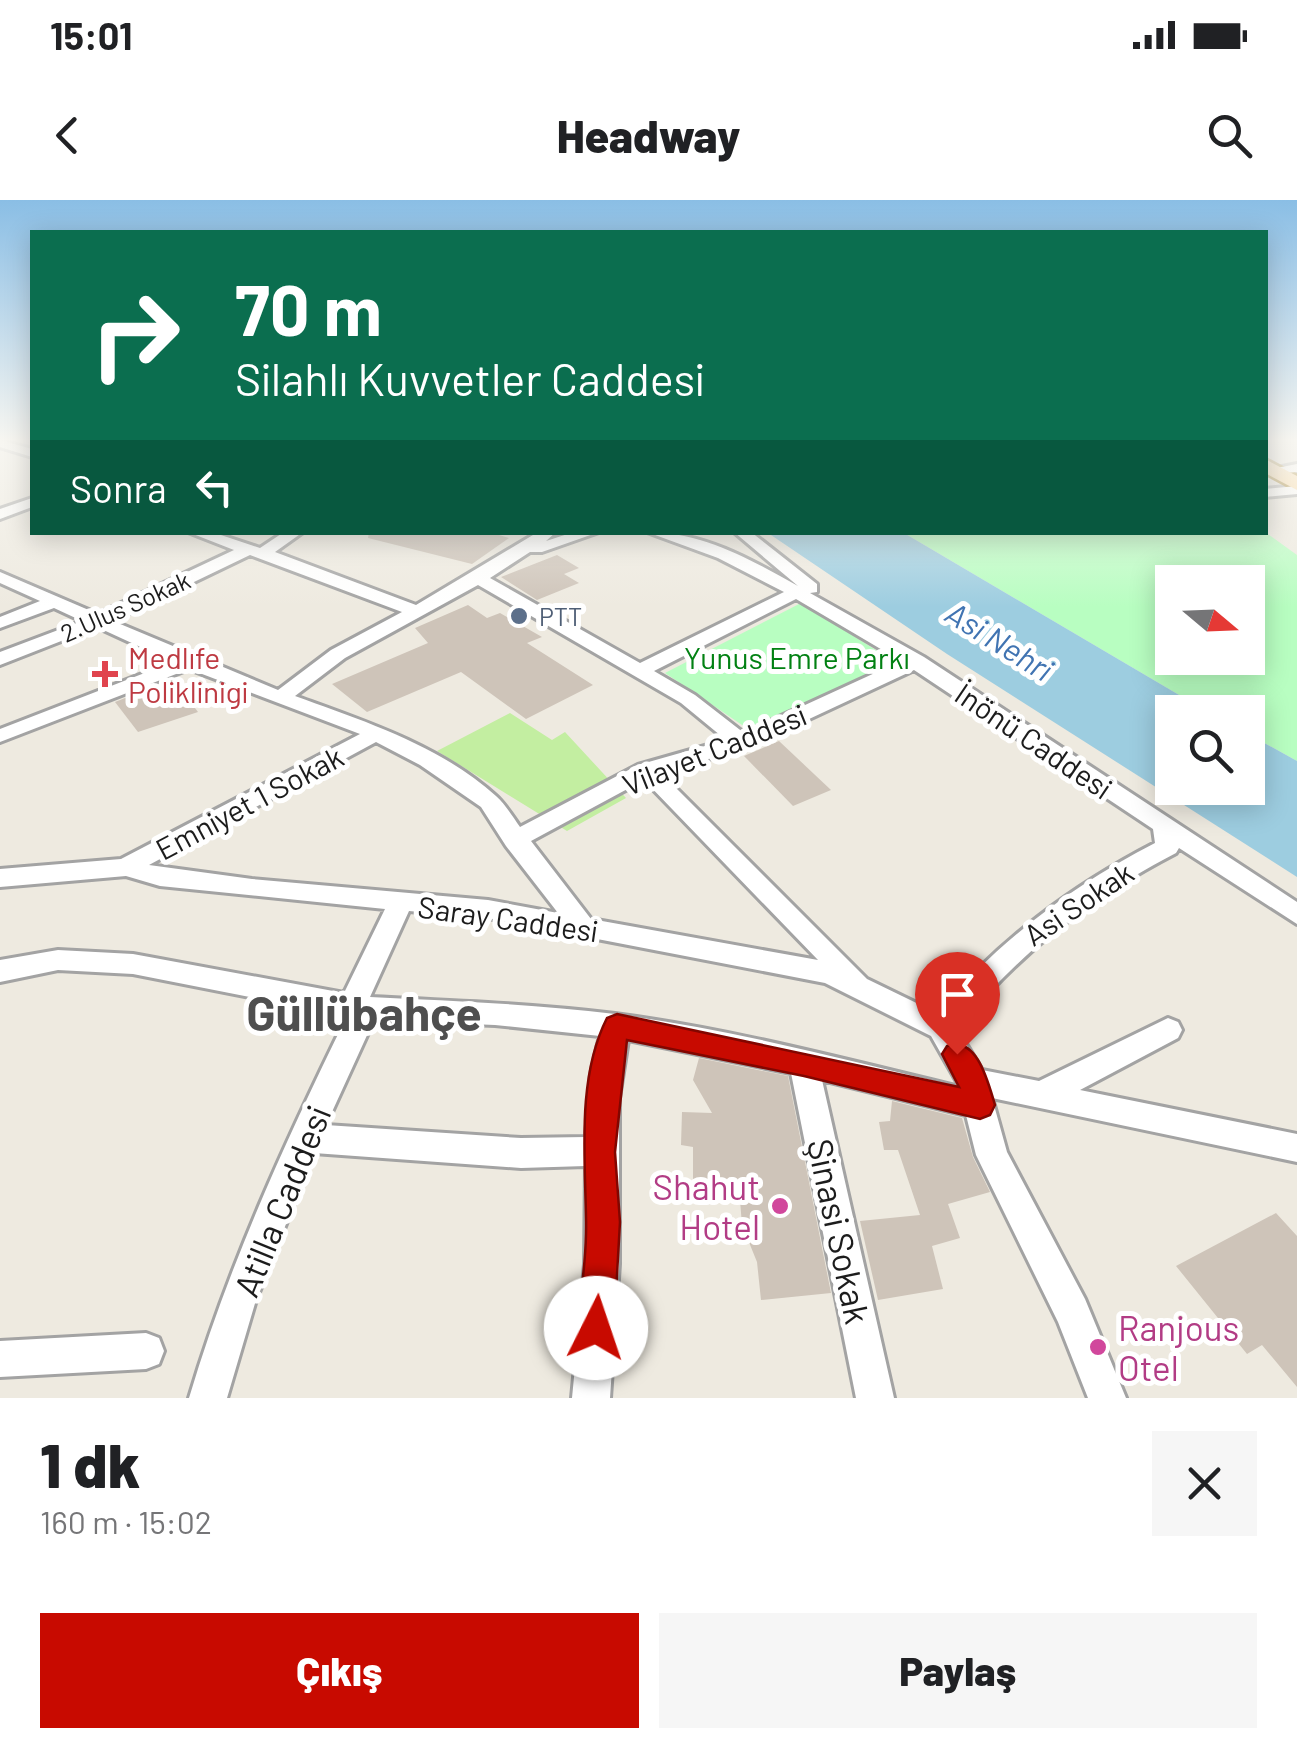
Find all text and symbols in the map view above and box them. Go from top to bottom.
text: 15:01 [50,12,132,58]
icon: back [40,108,95,163]
text: Headway [557,108,740,162]
icon: search [1202,108,1257,163]
text: 70 m [235,266,382,350]
icon: right [70,270,200,400]
text: Silahlı Kuvvetler Caddesi [235,351,705,405]
icon: left [187,460,242,515]
text: Sonra [70,465,167,511]
street label: 2.Ulus Sokak [56,564,194,648]
north arrow [1155,565,1265,675]
map controls [1155,565,1265,805]
water label: Asi Nehri [940,592,1061,688]
place label: PTT [539,601,582,631]
marker: PTT [508,605,530,627]
place label: Medlıfe Poliklinigi [128,639,248,709]
park label: Yunus Emre Parkı [684,639,910,675]
marker: Medlıfe Poliklinigi [92,661,118,687]
street label: İnönü Caddesi [949,675,1119,805]
button: search [1155,695,1265,805]
street label: Vilayet Caddesi [617,696,811,802]
street label: Emniyet 1 Sokak [149,738,349,866]
street label: Asi Sokak [1017,853,1139,953]
street label: Saray Caddesi [416,888,600,948]
pin [915,952,1000,1055]
icon: arrive [930,967,985,1022]
district label: Güllübahçe [246,983,482,1041]
street label: Atilla Caddesi [224,1100,338,1302]
street label: Şinasi Sokak [800,1135,880,1327]
place label: Shahut Hotel [652,1165,760,1247]
marker: Shahut Hotel [769,1195,791,1217]
position arrow [544,1276,648,1380]
place label: Ranjous Otel [1118,1306,1239,1388]
marker: Ranjous Otel [1087,1336,1109,1358]
text: 1 dk [40,1428,140,1500]
button: close [1152,1431,1257,1536]
text: 160 m · 15:02 [40,1502,212,1540]
button: Çıkış [40,1613,639,1728]
button: Paylaş [659,1613,1257,1728]

